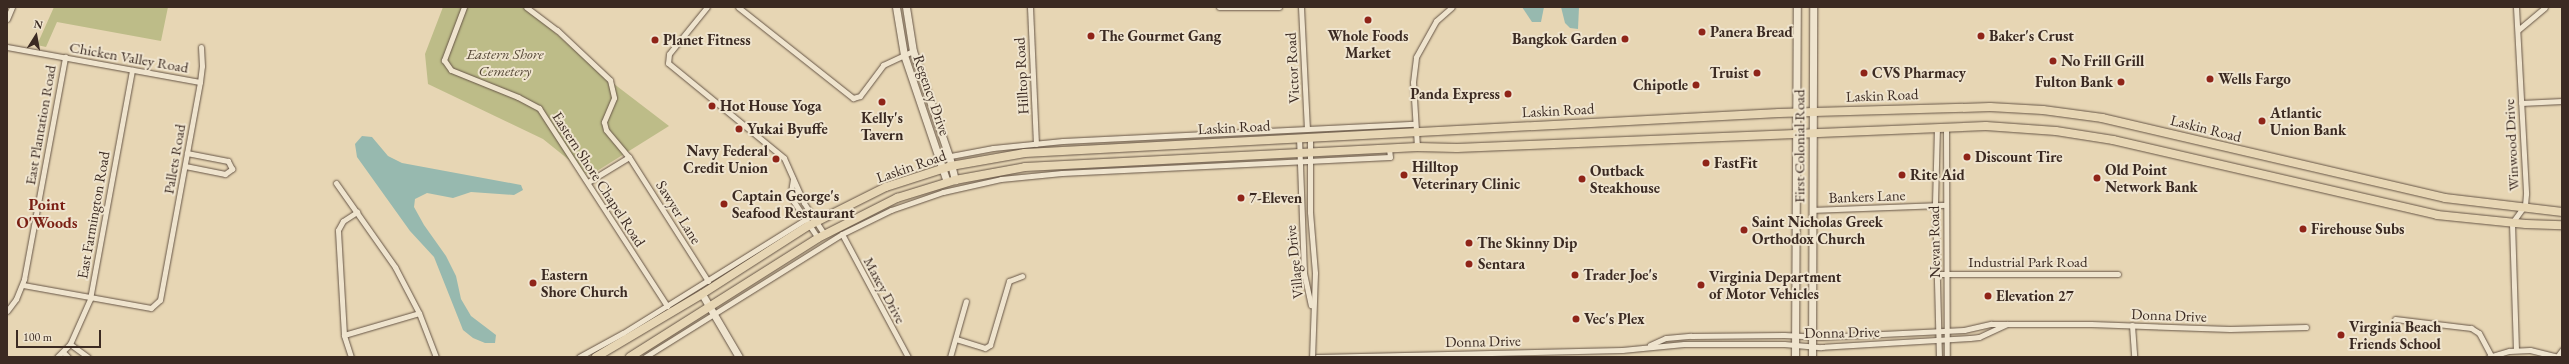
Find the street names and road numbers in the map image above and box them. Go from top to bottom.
street label: Victor Road [1281,32,1303,104]
street label: Hilltop Road [1010,37,1032,115]
street label: Chicken Valley Road [68,38,190,76]
street label: Regency Drive [910,52,954,138]
street label: East Plantation Road [21,64,59,186]
street label: Laskin Road [1845,85,1919,105]
street label: First Colonial Road [1790,89,1808,203]
street label: Laskin Road [1521,99,1595,121]
street label: Winwood Drive [2500,99,2522,191]
street label: Eastern Shore Chapel Road [549,108,649,250]
street label: Laskin Road [2169,110,2243,146]
street label: Laskin Road [1197,116,1271,138]
street label: Pallets Road [159,123,189,195]
street label: Laskin Road [874,146,948,186]
street label: East Farmington Road [73,150,113,280]
street label: Sawyer Lane [652,177,706,247]
street label: Bankers Lane [1828,186,1906,206]
street label: Nevan Road [1924,206,1944,278]
street label: Village Drive [1281,224,1307,300]
street label: Industrial Park Road [1968,253,2088,271]
street label: Maxey Drive [860,254,910,326]
street label: Donna Drive [2131,305,2207,325]
street label: Donna Drive [1804,322,1880,342]
street label: Donna Drive [1445,331,1521,351]

